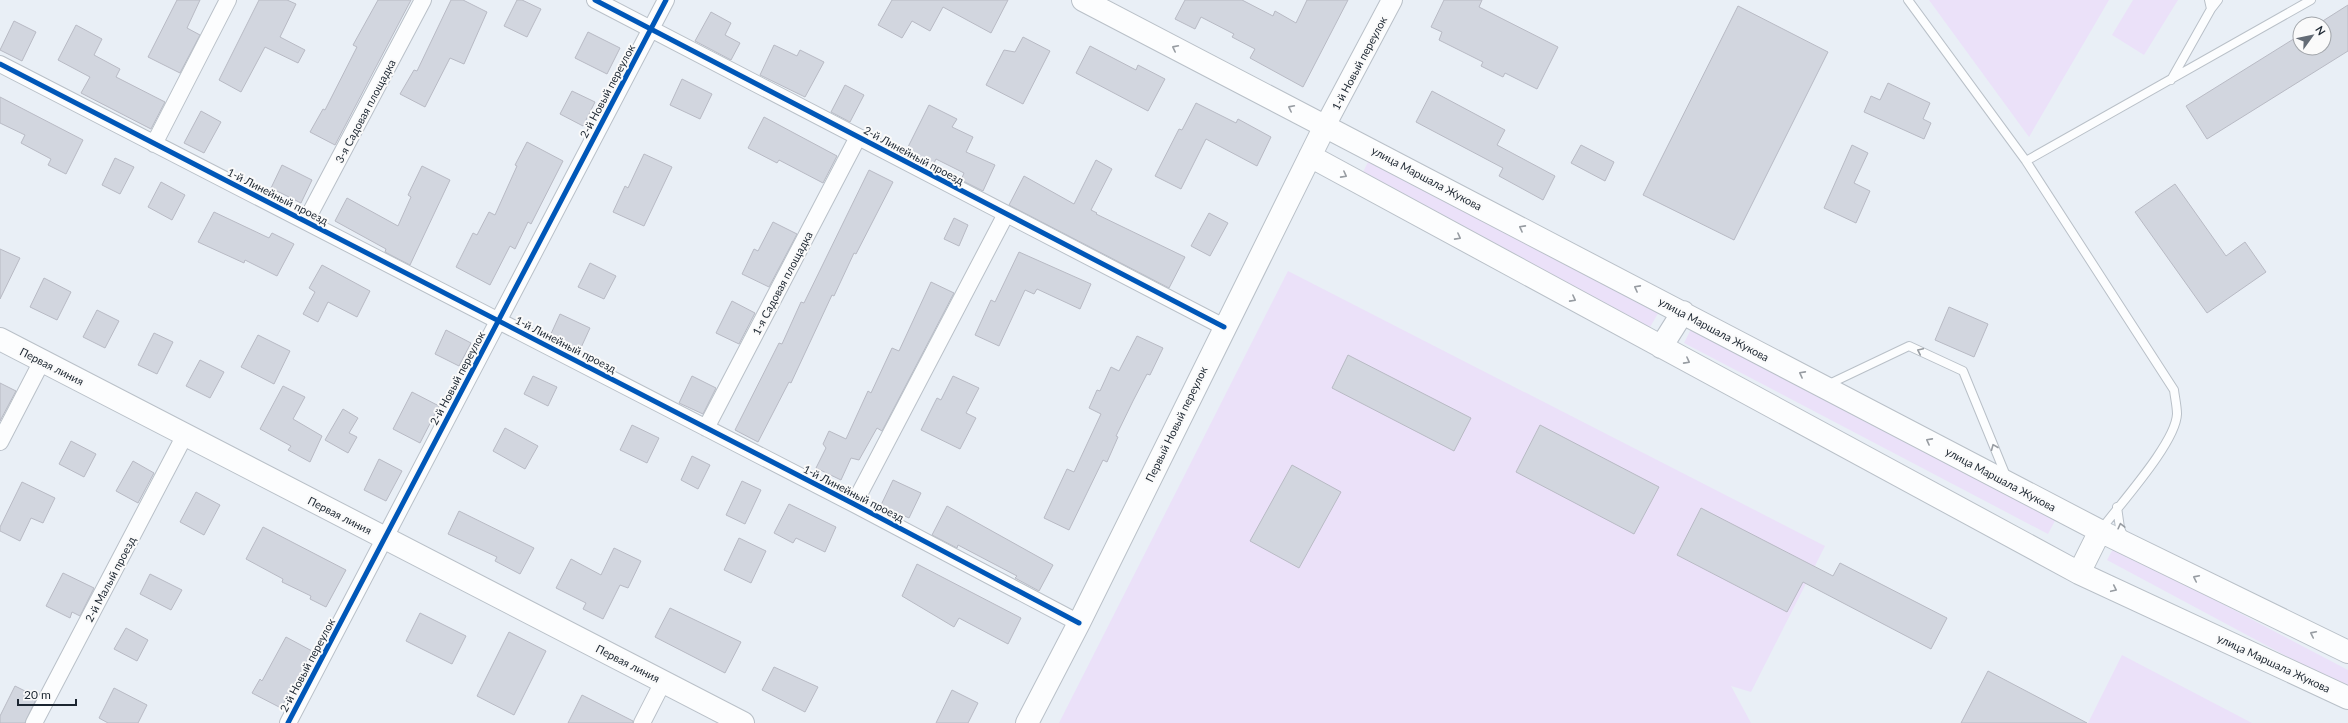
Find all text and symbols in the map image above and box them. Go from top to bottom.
street label: 1-й Новый переулок [1329,14,1389,112]
north arrow [2292,16,2332,56]
text: N [2313,23,2329,37]
street label: 2-й Новый переулок [577,42,637,140]
one-way arrow [1172,45,1180,53]
street label: 3-я Садовая площадка [332,57,398,165]
one-way arrow [1288,105,1295,113]
street label: 2-й Линейный проезд [862,123,966,187]
street label: улица Маршала Жукова [1370,143,1484,213]
street label: 1-й Линейный проезд [225,165,331,227]
one-way arrow [1340,170,1347,178]
one-way arrow [1519,225,1526,232]
street label: 1-я Садовая площадка [749,229,815,337]
one-way arrow [1454,232,1462,240]
one-way arrow [1634,285,1641,293]
one-way arrow [1569,294,1576,302]
street label: улица Маршала Жукова [1657,294,1771,364]
street label: 1-й Линейный проезд [513,313,619,375]
street label: 2-й Новый переулок [427,329,487,427]
street label: Первая линия [18,344,86,388]
one-way arrow [1916,348,1924,356]
one-way arrow [1683,356,1690,363]
street label: Первый Новый переулок [1142,364,1210,484]
one-way arrow [1799,372,1806,379]
one-way arrow [1926,438,1934,446]
one-way arrow [1991,443,1999,450]
street label: улица Маршала Жукова [1944,444,2058,514]
street label: 1-й Линейный проезд [801,462,907,524]
street label: Первая линия [306,493,374,537]
one-way arrow [2117,523,2126,530]
street label: 2-й Малый проезд [82,534,138,624]
one-way arrow [2193,575,2200,583]
one-way arrow [2110,584,2117,592]
street label: 2-й Новый переулок [277,616,337,714]
street label: улица Маршала Жукова [2216,631,2332,695]
one-way arrow [2310,632,2317,639]
street label: Первая линия [594,641,662,685]
scale bar [18,681,76,707]
text: 20 m [24,687,51,702]

